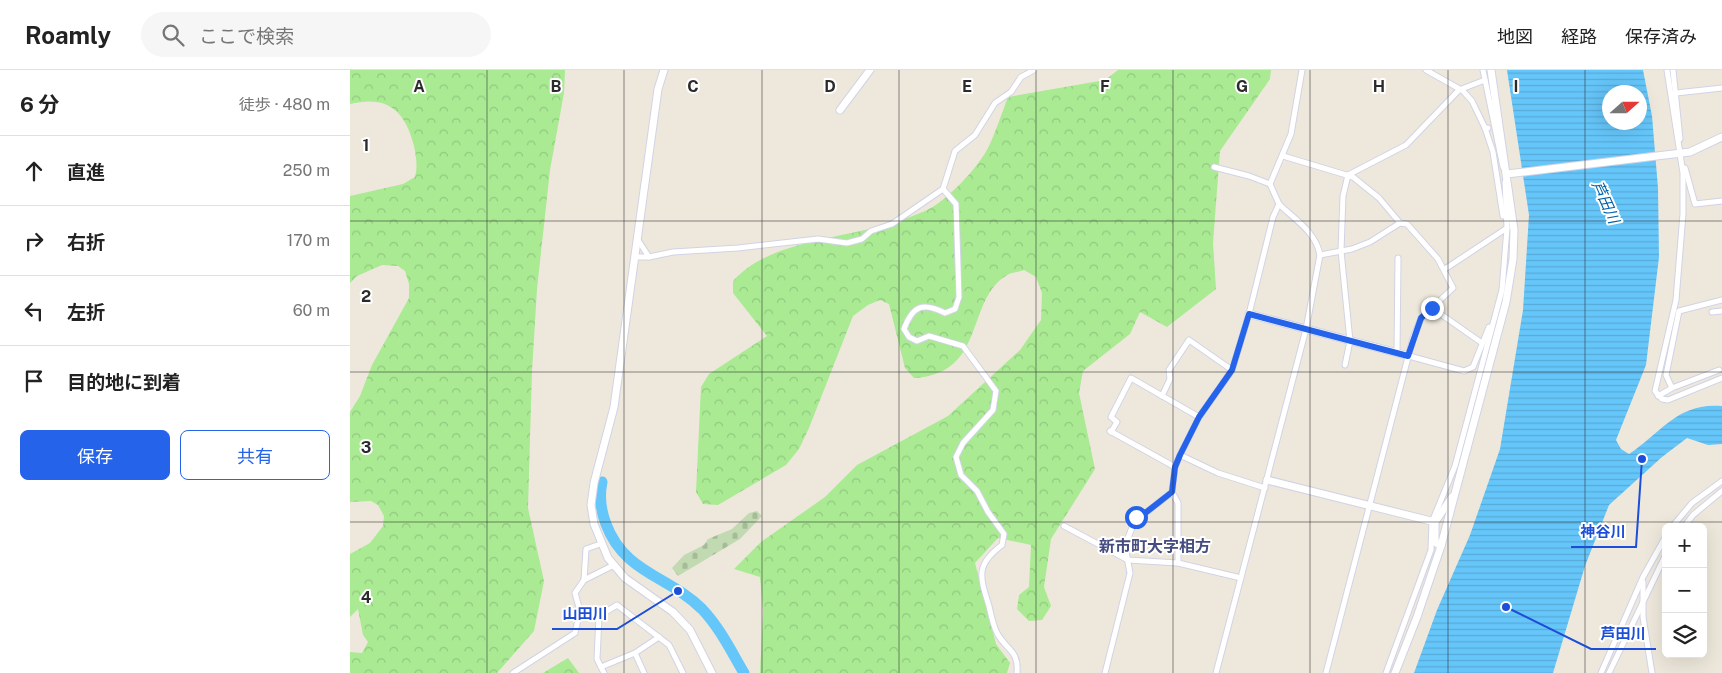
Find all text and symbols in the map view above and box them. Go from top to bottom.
search box [141,12,491,57]
text: Roamly [25,21,111,49]
icon: search [159,21,187,49]
text: ここで検索 [199,25,294,47]
text: 地図 [1497,26,1533,47]
text: 経路 [1561,26,1597,47]
text: 保存済み [1625,26,1697,47]
text: A [413,77,425,96]
text: B [551,77,562,96]
text: C [687,77,699,96]
text: D [824,77,836,96]
text: E [962,77,972,96]
text: F [1100,77,1110,96]
text: G [1236,77,1248,96]
text: H [1373,77,1385,96]
text: I [1514,77,1518,96]
north arrow [1602,85,1647,130]
text: 6 分 [20,92,60,117]
text: 徒歩 · 480 m [239,95,330,114]
text: 1 [363,136,369,155]
icon: ahead [20,157,48,185]
text: 直進 [67,161,105,183]
text: 250 m [283,161,330,180]
water label: 芦田川 [1589,178,1624,228]
icon: right [20,227,48,255]
text: 右折 [67,231,105,253]
text: 170 m [287,231,330,250]
text: 2 [361,287,371,306]
icon: left [20,297,48,325]
route end [1421,297,1444,320]
text: 左折 [67,301,105,323]
text: 60 m [293,301,330,320]
icon: arrive [20,367,48,395]
text: 目的地に到着 [67,371,181,393]
button: 保存 [20,430,170,480]
button: 共有 [180,430,330,480]
text: 3 [361,438,371,457]
route start [1125,506,1148,529]
callout: 神谷川 [1571,517,1636,547]
text: 神谷川 [1579,523,1626,540]
map controls [1662,523,1707,658]
button: + [1662,523,1707,568]
district label: 新市町大字相方 [1099,537,1211,556]
button: − [1662,568,1707,613]
text: 4 [361,588,372,607]
callout: 山田川 [552,599,617,629]
text: 山田川 [562,605,608,622]
button: layers [1662,613,1707,658]
callout: 芦田川 [1591,619,1656,649]
text: 芦田川 [1600,625,1646,642]

